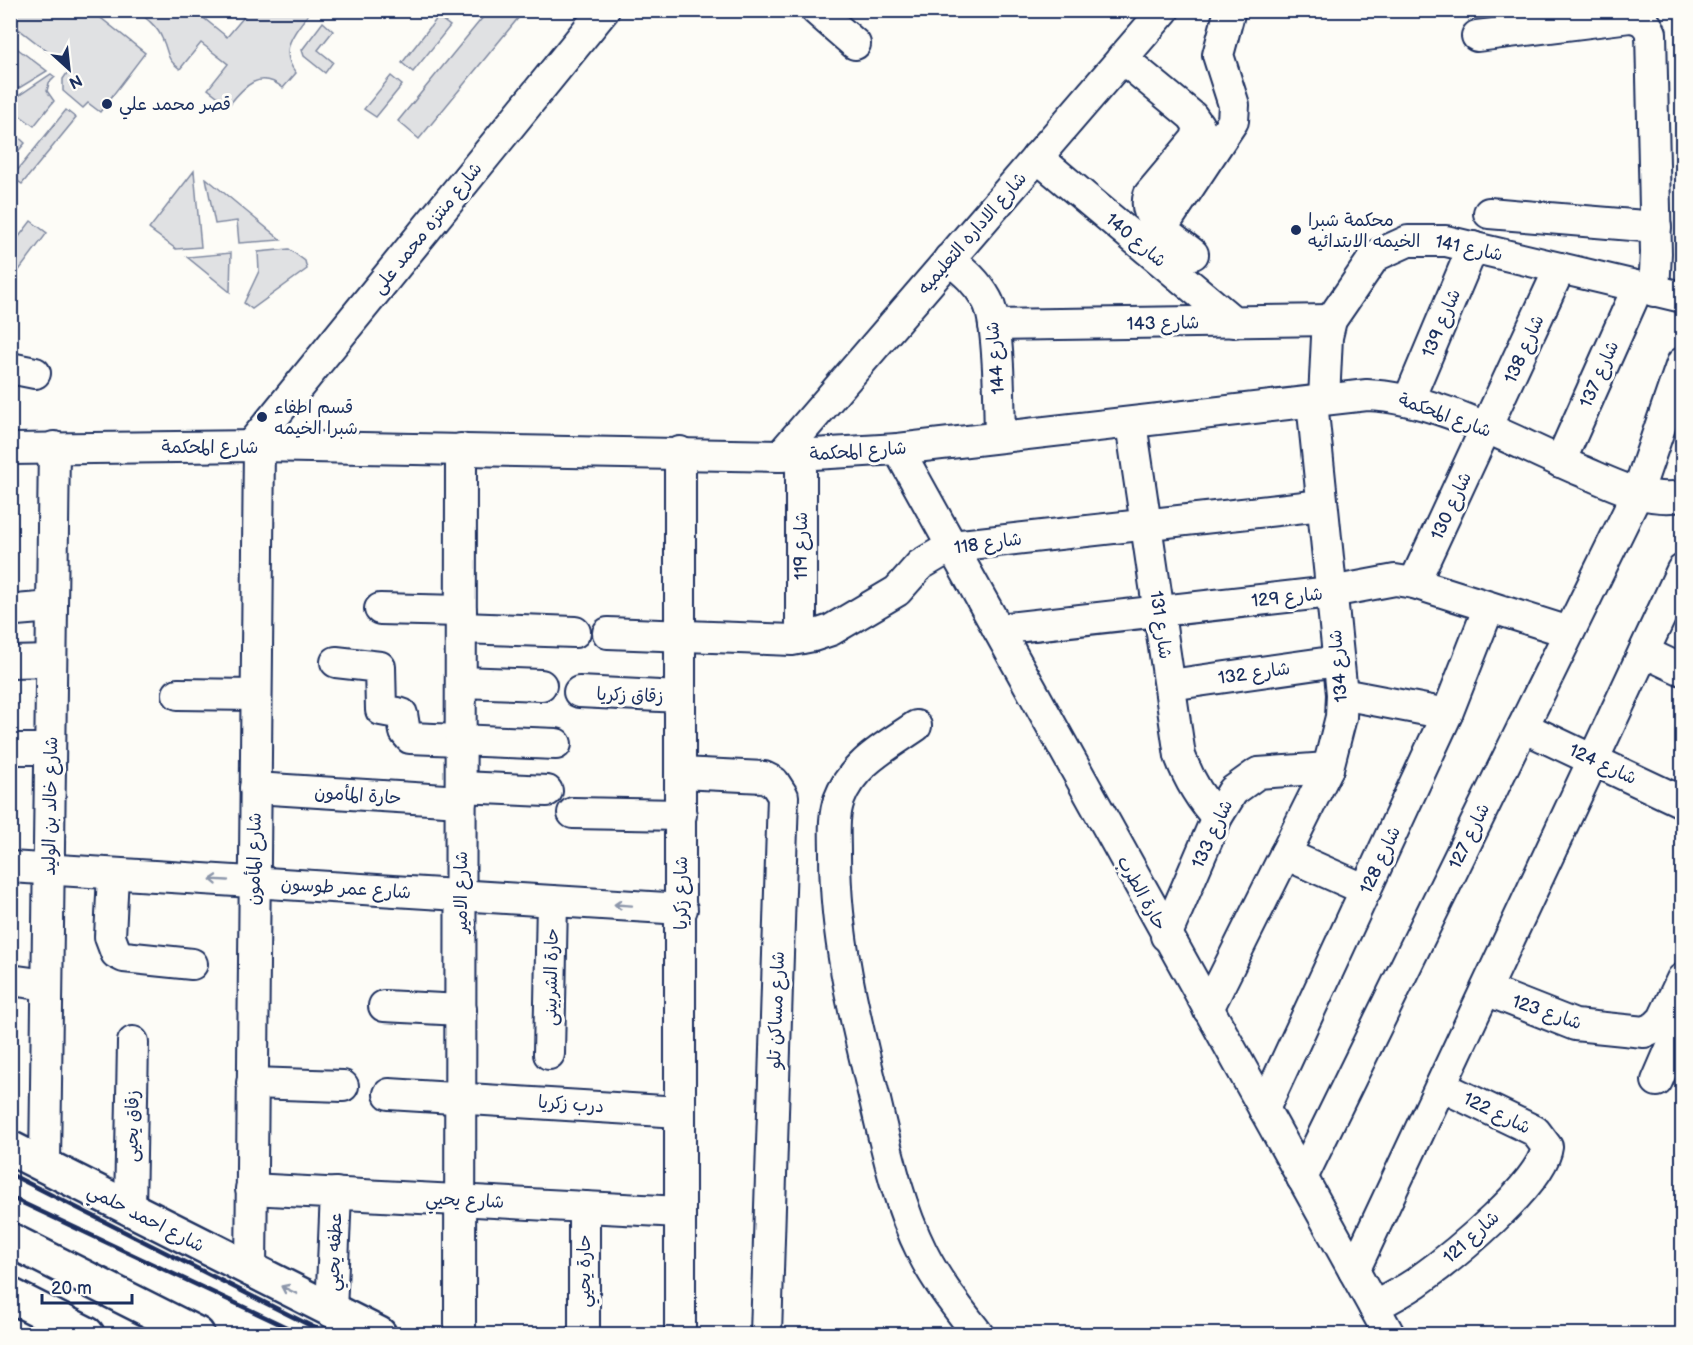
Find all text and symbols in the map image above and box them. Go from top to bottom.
north arrow [39,39,99,99]
text: N [65,70,85,92]
place label: قصر محمد علي [119,94,231,120]
marker: قصر محمد علي [100,97,114,111]
street label: شارع منتزه محمد على [368,158,488,299]
street label: شارع الاداره التعليميه [914,168,1032,299]
street label: شارع 140 [1101,209,1170,272]
place label: محكمة شبرا الخيمه الابتدائيه [1308,210,1420,252]
marker: محكمة شبرا الخيمه الابتدائيه [1289,223,1303,237]
street label: شارع 141 [1433,231,1505,267]
street label: شارع 139 [1418,286,1466,361]
street label: شارع 143 [1126,312,1200,336]
street label: شارع 138 [1500,312,1550,387]
street label: شارع 144 [982,321,1010,395]
street label: شارع 137 [1575,338,1624,411]
street label: شارع المحكمة [1395,389,1494,443]
place label: قسم اطفاء شبرا الخيمه [274,397,358,439]
marker: قسم اطفاء شبرا الخيمه [255,410,269,424]
street label: شارع المحكمة [161,437,259,459]
street label: شارع المحكمة [809,438,907,466]
street label: شارع 130 [1427,469,1477,544]
street label: شارع 119 [791,512,813,580]
street label: شارع 118 [953,528,1023,560]
street label: شارع 129 [1250,583,1324,613]
street label: شارع 131 [1144,590,1176,661]
street label: شارع 134 [1325,629,1353,703]
street label: شارع 132 [1217,658,1292,690]
street label: زقاق زكريا [596,684,664,707]
street label: شارع خالد بن الوليد [39,736,63,876]
street label: شارع 124 [1565,740,1640,790]
street label: حارة المأمون [314,782,402,809]
street label: شارع 133 [1188,797,1238,872]
street label: شارع 127 [1445,800,1495,873]
street label: شارع المأمون [243,812,267,906]
street label: شارع 128 [1356,823,1406,898]
street label: شارع الامير [451,851,473,935]
street label: حارة الطرب [1112,852,1171,934]
street label: شارع زكريا [671,856,693,930]
street label: شارع عمر طوسون [280,873,412,905]
one-way arrow [209,874,229,885]
one-way arrow [614,900,634,911]
street label: حارة الشربينى [540,928,563,1026]
street label: شارع مساكن تلو [764,951,790,1070]
street label: شارع 123 [1509,991,1584,1035]
street label: شارع 122 [1459,1088,1534,1140]
street label: زقاق يحيى [121,1090,144,1162]
street label: درب زكريا [537,1092,605,1117]
street label: شارع احمد حلمي [82,1180,208,1261]
street label: شارع يحيي [425,1188,505,1218]
street label: شارع 121 [1439,1207,1504,1269]
street label: عطفه يحيي [323,1212,351,1292]
street label: حارة يحيي [574,1234,600,1308]
scale bar [42,1267,132,1305]
text: 20 m [51,1278,92,1299]
one-way arrow [280,1284,298,1295]

